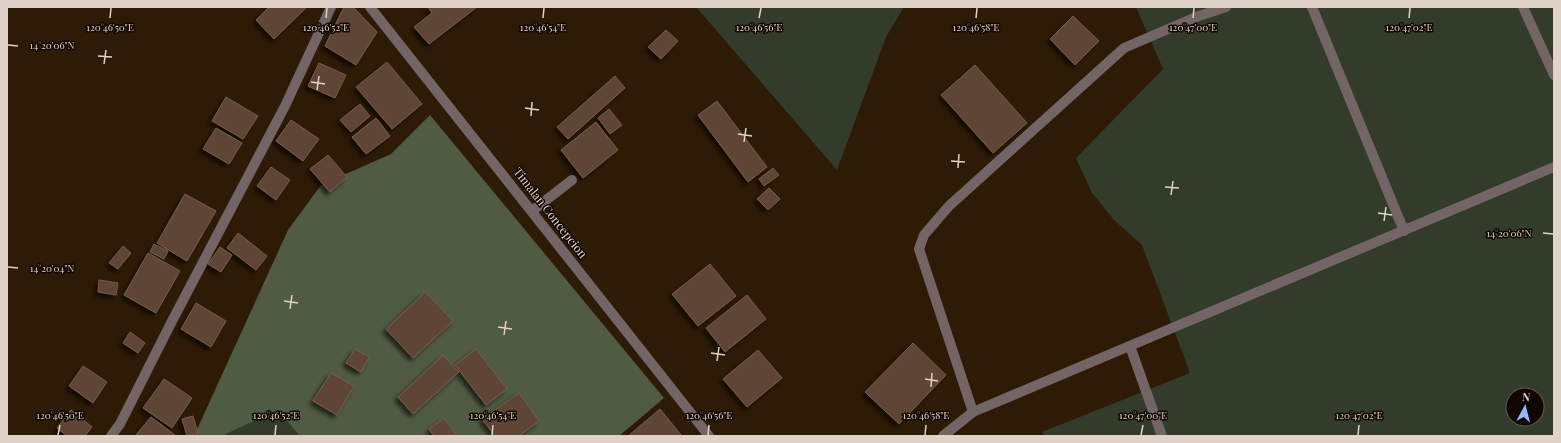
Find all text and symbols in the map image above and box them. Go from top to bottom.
text: 120°46'50"E [86,20,134,34]
text: 120°46'52"E [303,20,349,34]
text: 120°46'54"E [520,20,566,34]
text: 120°46'56"E [736,20,782,34]
text: 120°46'58"E [953,20,999,34]
text: 120°47'00"E [1169,20,1217,34]
text: 120°47'02"E [1386,20,1432,34]
text: 14°20'06"N [30,38,74,52]
street label: Timalan Concepcion [510,164,591,261]
text: 14°20'06"N [1487,226,1531,240]
text: 14°20'04"N [30,261,74,275]
north arrow [1505,387,1545,427]
text: N [1521,389,1531,405]
text: 120°46'50"E [36,408,84,422]
text: 120°46'52"E [253,408,299,422]
text: 120°46'54"E [470,408,516,422]
text: 120°46'56"E [686,408,732,422]
text: 120°46'58"E [903,408,949,422]
text: 120°47'00"E [1119,408,1167,422]
text: 120°47'02"E [1336,408,1382,422]

